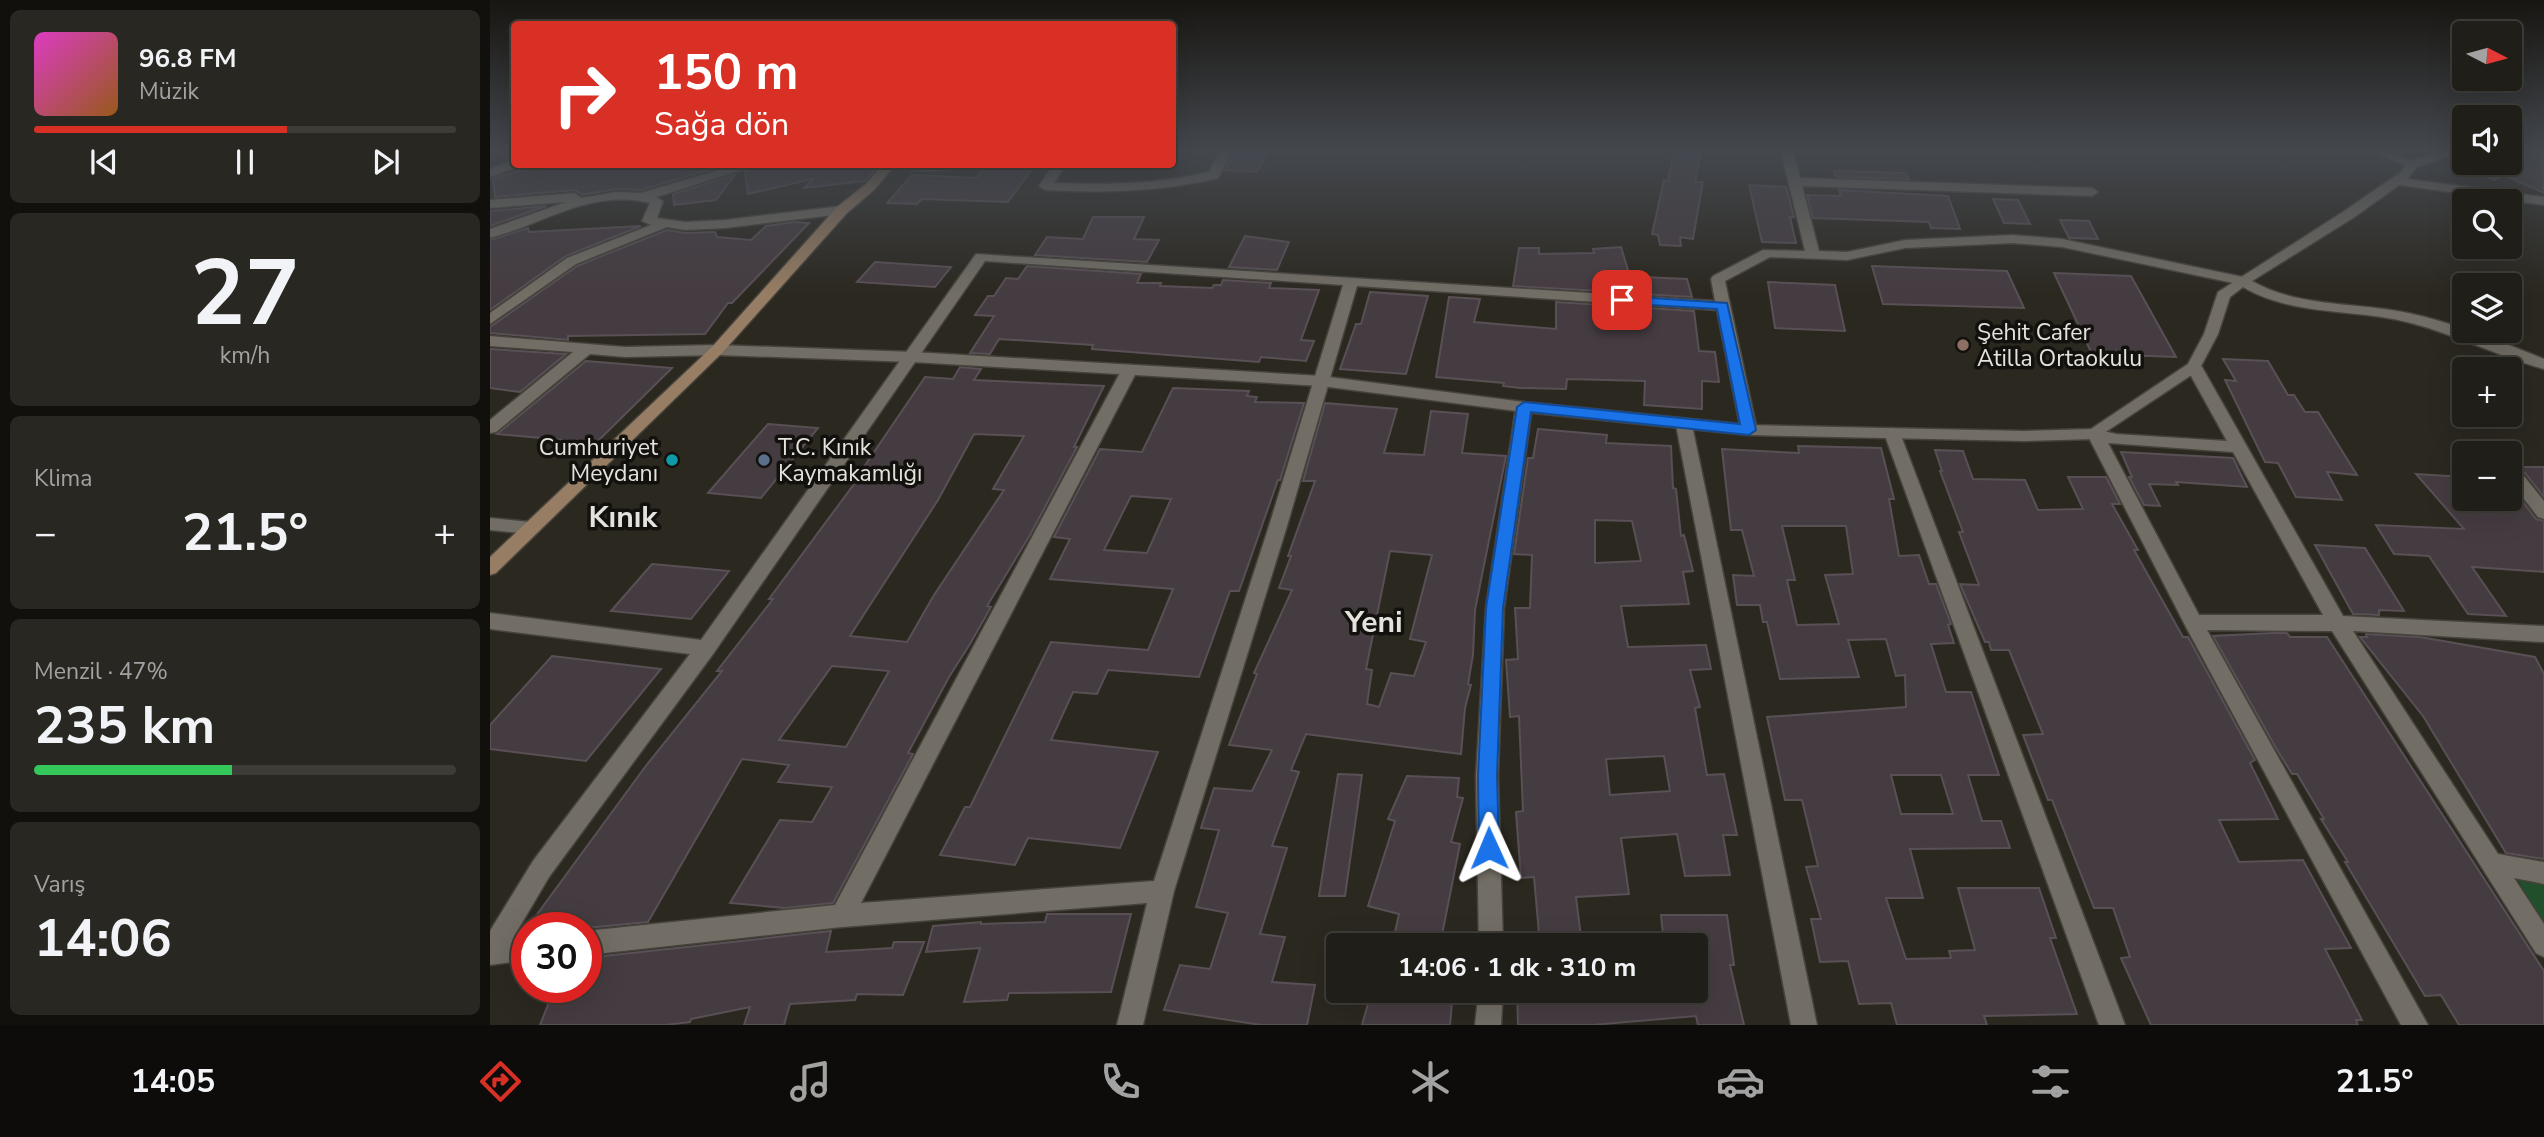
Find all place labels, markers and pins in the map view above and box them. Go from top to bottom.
pin [1592,270,1652,330]
place label: Şehit Cafer Atilla Ortaokulu [1977,317,2142,374]
marker: Şehit Cafer Atilla Ortaokulu [1955,337,1971,353]
place label: Cumhuriyet Meydanı [539,432,659,489]
place label: T.C. Kınık Kaymakamlığı [778,432,922,489]
marker: Cumhuriyet Meydanı [664,452,680,468]
marker: T.C. Kınık Kaymakamlığı [756,452,772,468]

